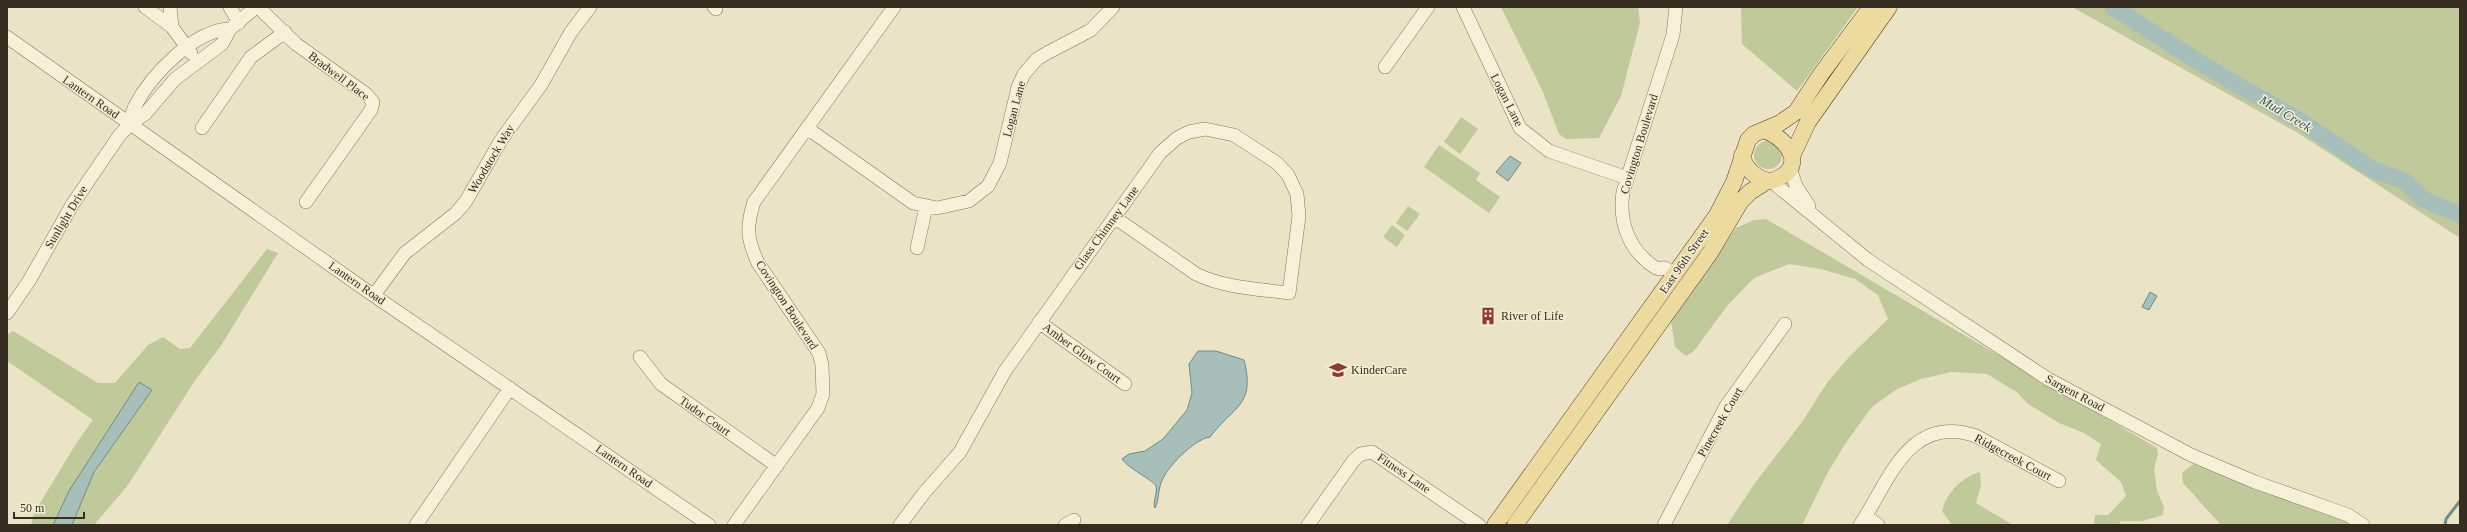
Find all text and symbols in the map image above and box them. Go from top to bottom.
street label: Bradwell Place [306,48,372,104]
street label: Logan Lane [1488,71,1526,129]
street label: Lantern Road [60,72,122,122]
street label: Logan Lane [1000,79,1028,139]
street label: Covington Boulevard [1617,92,1661,196]
water label: Mud Creek [2256,92,2315,135]
street label: Woodstock Way [465,122,517,196]
street label: Sunlight Drive [42,183,90,251]
street label: Glass Chimney Lane [1071,183,1141,273]
street label: East 96th Street [1656,225,1712,296]
street label: Lantern Road [326,258,388,308]
street label: Covington Boulevard [753,258,821,352]
building icon: River of Life [1478,306,1498,326]
place label: River of Life [1501,309,1564,323]
street label: Amber Glow Court [1040,320,1124,386]
school or university icon: KinderCare [1328,360,1348,380]
place label: KinderCare [1351,363,1407,377]
street label: Sargent Road [2043,372,2107,414]
street label: Pinecreek Court [1695,384,1746,459]
street label: Tudor Court [677,393,734,439]
street label: Ridgecreek Court [1972,431,2054,483]
street label: Lantern Road [593,441,655,491]
street label: Fitness Lane [1375,450,1433,496]
scale bar [14,494,84,520]
text: 50 m [20,501,45,515]

